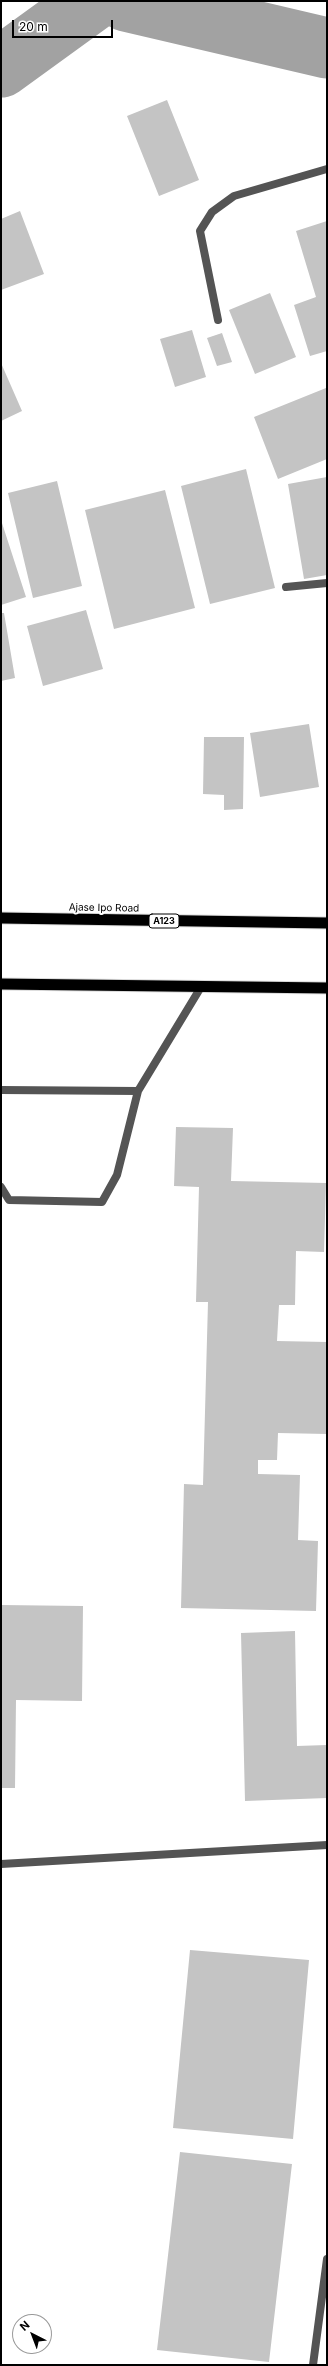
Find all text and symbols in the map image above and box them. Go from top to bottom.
scale bar [14,12,115,38]
text: 20 m [19,19,48,34]
street label: Ajase Ipo Road [69,901,139,915]
road number: A123 [149,914,179,928]
north arrow [12,2314,52,2354]
text: N [17,2318,32,2334]

